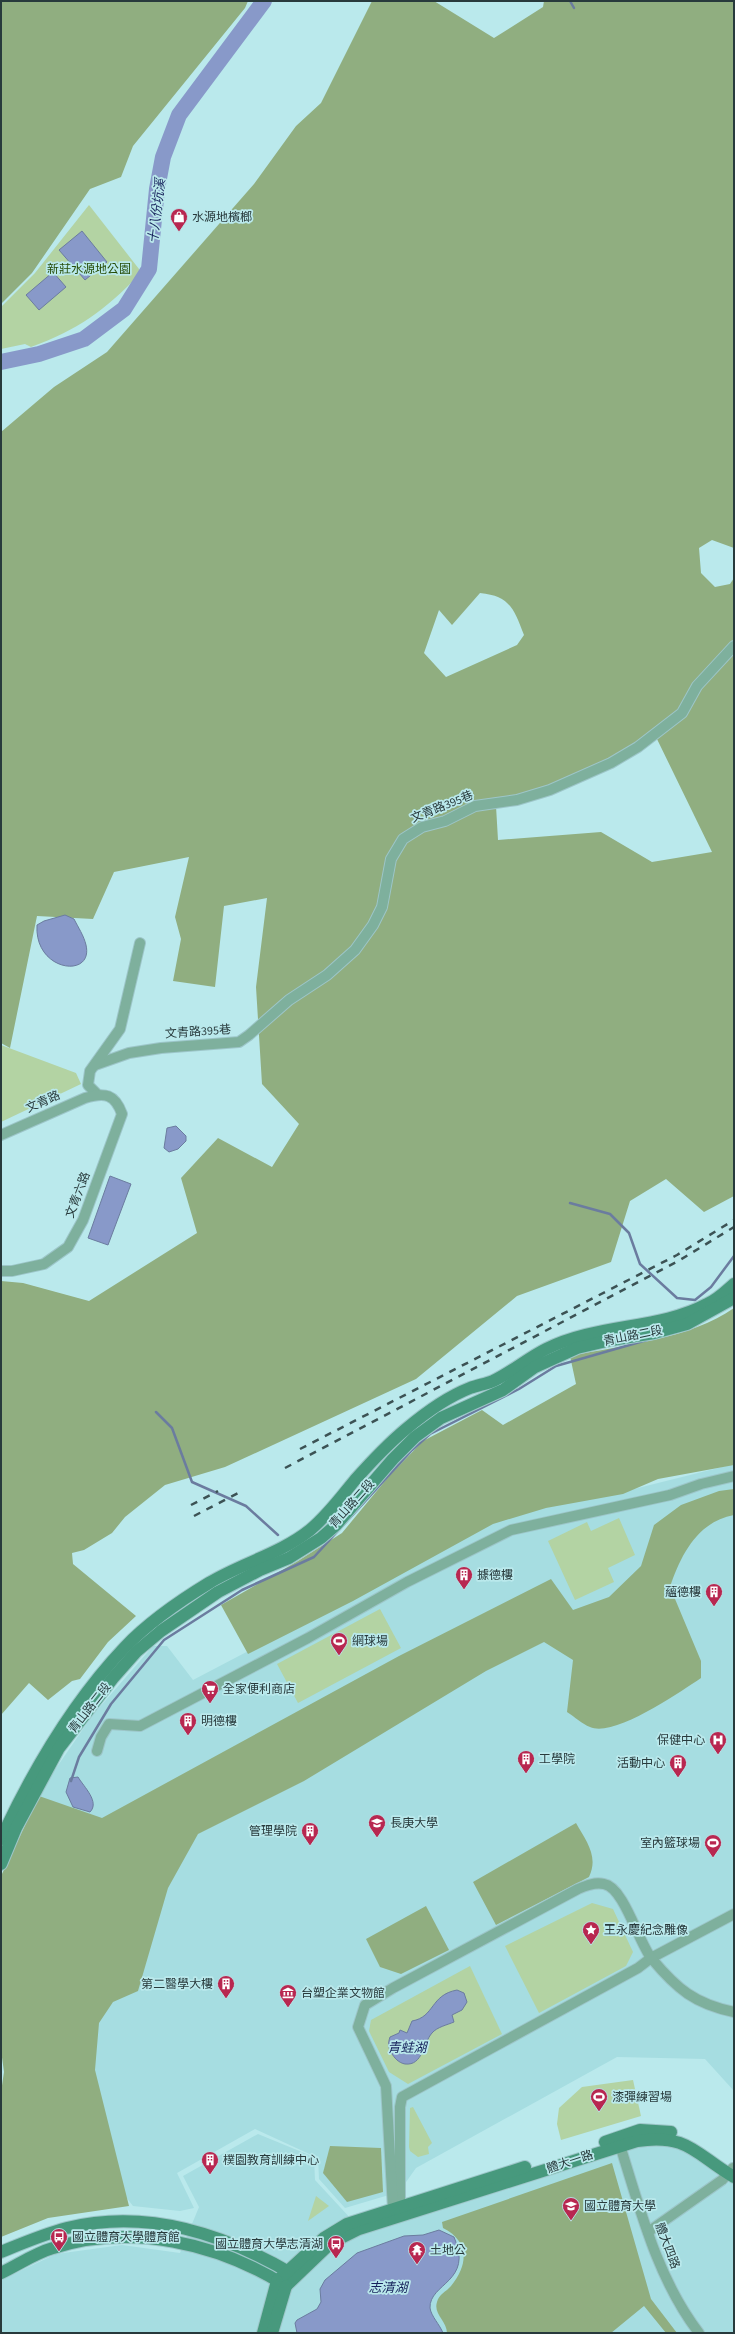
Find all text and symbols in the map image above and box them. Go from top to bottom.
water label: 十八份坑溪 [144,176,170,244]
shop icon: 水源地檳榔 [169,207,189,232]
place label: 水源地檳榔 [192,209,252,226]
park label: 新莊水源地公園 [47,261,131,278]
street label: 文青路395巷 [408,787,476,827]
street label: 文青路395巷 [165,1021,231,1043]
street label: 文青路 [23,1087,63,1117]
street label: 文青六路 [61,1170,95,1220]
street label: 青山路二段 [602,1322,664,1350]
street label: 青山路二段 [326,1476,378,1532]
building icon: 據德樓 [454,1565,474,1590]
place label: 據德樓 [477,1567,513,1584]
building icon: 蘊德樓 [704,1582,724,1607]
place label: 蘊德樓 [665,1584,701,1601]
sports icon: 網球場 [329,1631,349,1656]
place label: 網球場 [352,1633,388,1650]
street label: 青山路二段 [65,1679,115,1737]
supermarket icon: 全家便利商店 [200,1679,220,1704]
place label: 全家便利商店 [223,1681,295,1698]
building icon: 明德樓 [178,1711,198,1736]
place label: 明德樓 [201,1713,237,1730]
hospital icon: 保健中心 [708,1730,728,1755]
place label: 保健中心 [657,1732,705,1749]
building icon: 工學院 [516,1749,536,1774]
place label: 工學院 [539,1751,575,1768]
building icon: 活動中心 [668,1753,688,1778]
place label: 活動中心 [617,1755,665,1772]
school or university icon: 長庚大學 [367,1813,387,1838]
place label: 長庚大學 [390,1815,438,1832]
building icon: 管理學院 [300,1821,320,1846]
place label: 管理學院 [249,1823,297,1840]
sports icon: 室內籃球場 [703,1833,723,1858]
place label: 室內籃球場 [640,1835,700,1852]
place icon: 王永慶紀念雕像 [581,1920,601,1945]
place label: 王永慶紀念雕像 [604,1922,688,1939]
building icon: 第二醫學大樓 [216,1974,236,1999]
place label: 第二醫學大樓 [141,1976,213,1993]
museum icon: 台塑企業文物館 [278,1983,298,2008]
place label: 台塑企業文物館 [301,1985,385,2002]
water label: 青蛙湖 [387,2039,428,2057]
sports icon: 漆彈練習場 [589,2087,609,2112]
place label: 漆彈練習場 [612,2089,672,2106]
street label: 體大一路 [545,2146,595,2178]
building icon: 樸園教育訓練中心 [200,2150,220,2175]
place label: 樸園教育訓練中心 [223,2152,319,2169]
school or university icon: 國立體育大學 [561,2196,581,2221]
place label: 國立體育大學 [584,2198,656,2215]
street label: 體大四路 [650,2221,684,2271]
bus stop icon: 國立體育大學體育館 [49,2227,69,2252]
place label: 國立體育大學體育館 [72,2229,180,2246]
bus stop icon: 國立體育大學志清湖 [326,2234,346,2259]
place label: 國立體育大學志清湖 [215,2236,323,2253]
temple icon: 土地公 [407,2240,427,2265]
place label: 土地公 [430,2242,466,2259]
water label: 志清湖 [368,2279,409,2297]

